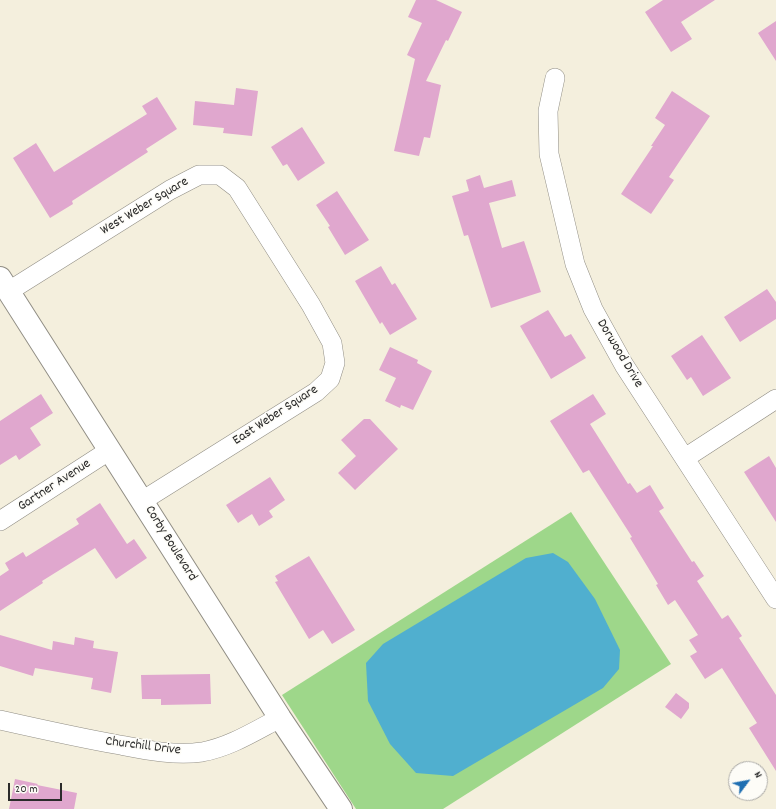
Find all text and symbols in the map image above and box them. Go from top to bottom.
street label: West Weber Square [98,174,192,240]
street label: Dorwood Drive [592,317,646,391]
street label: East Weber Square [230,382,322,450]
street label: Gartner Avenue [15,456,95,516]
street label: Corby Boulevard [140,503,200,585]
street label: Churchill Drive [104,734,182,760]
north arrow [728,761,768,801]
text: N [749,769,766,782]
scale bar [10,775,64,801]
text: 20 m [15,781,38,798]

